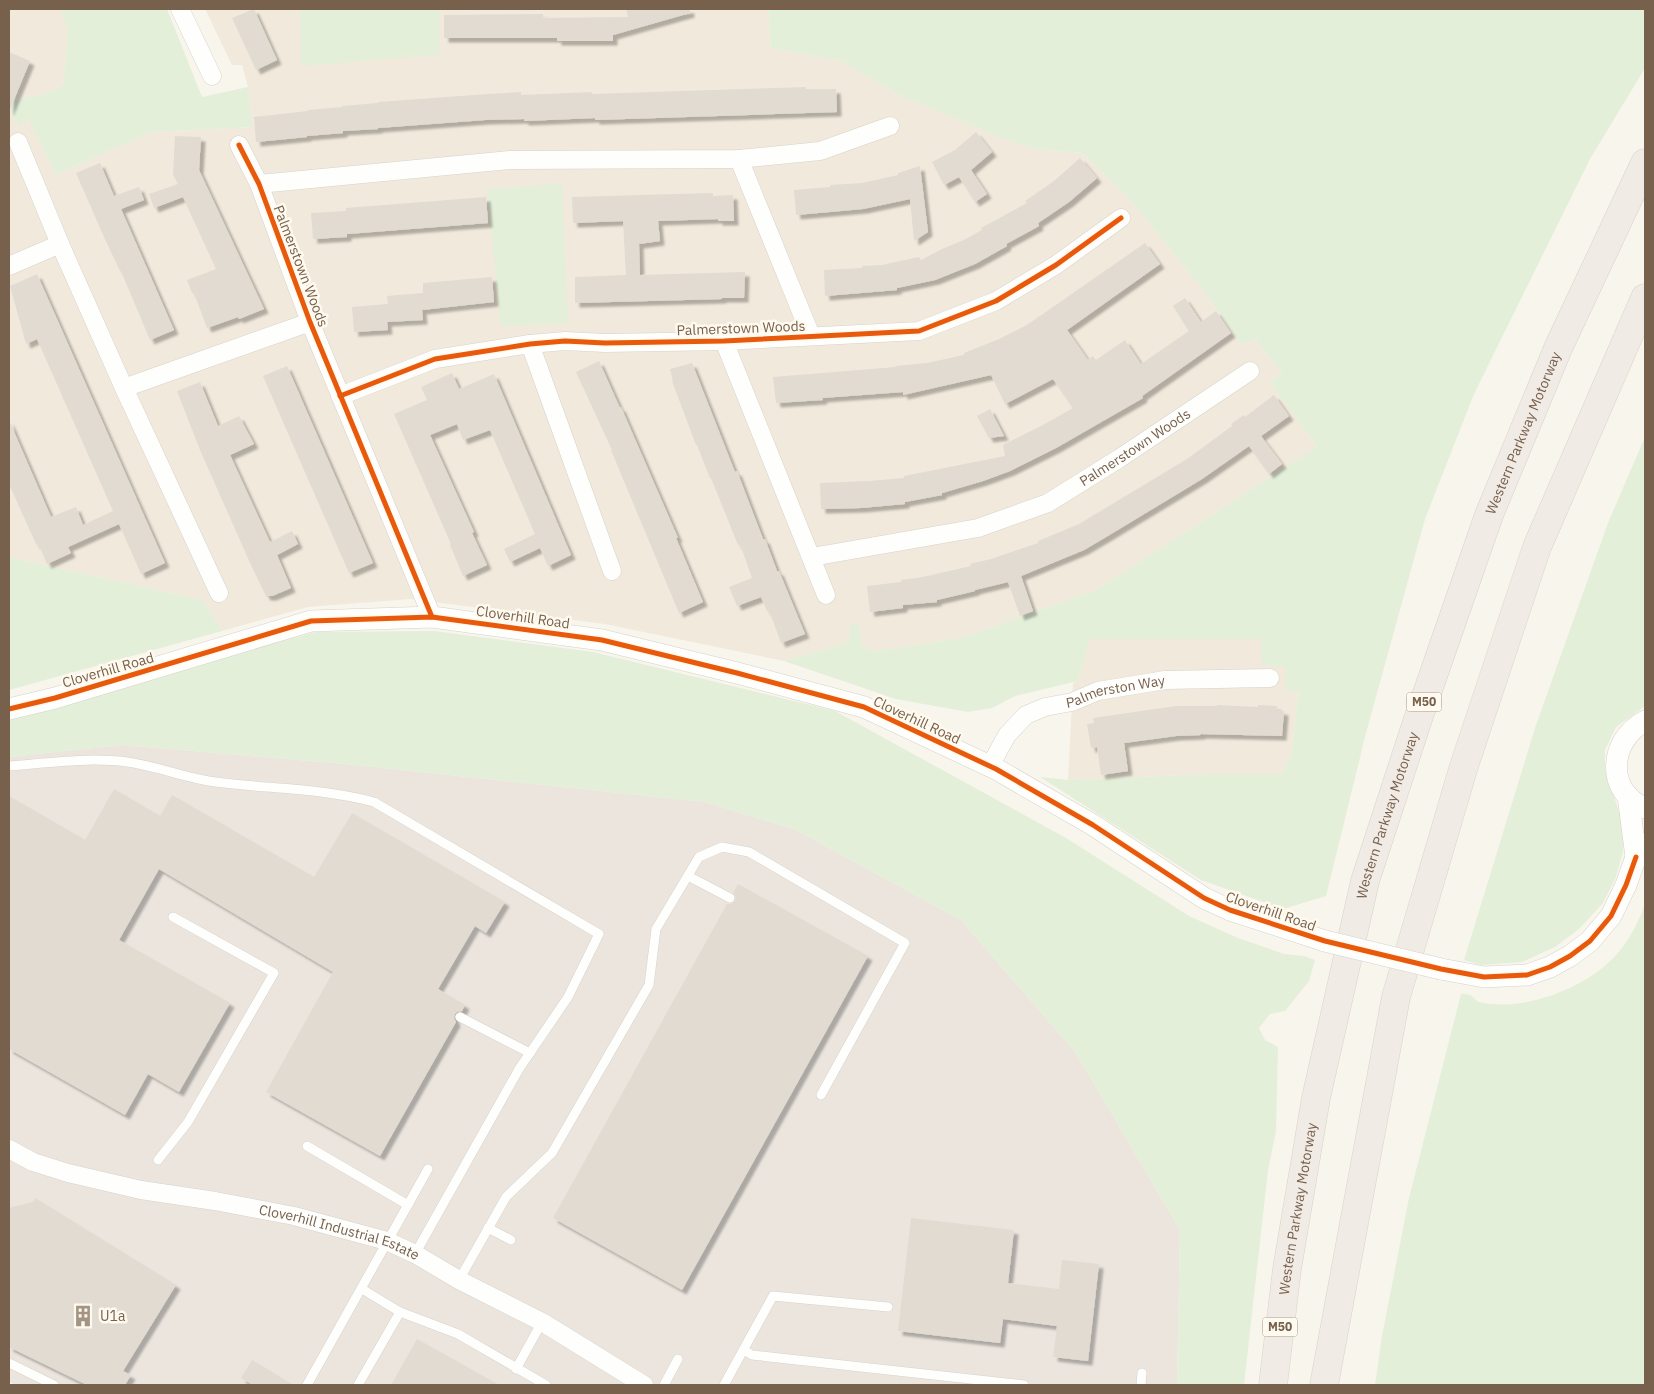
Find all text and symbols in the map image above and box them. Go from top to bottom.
street label: Palmerstown Woods [269,203,333,330]
street label: Palmerstown Woods [676,317,806,339]
street label: Western Parkway Motorway [1481,349,1565,517]
street label: Palmerstown Woods [1076,404,1194,490]
street label: Cloverhill Road [475,602,571,632]
street label: Cloverhill Road [60,648,156,692]
street label: Palmerston Way [1064,671,1166,712]
street label: Cloverhill Road [870,692,964,748]
road number: M50 [1406,692,1442,712]
street label: Western Parkway Motorway [1352,729,1422,901]
street label: Cloverhill Road [1223,887,1319,935]
street label: Western Parkway Motorway [1275,1121,1321,1296]
street label: Cloverhill Industrial Estate [257,1201,423,1264]
building icon: U1a [70,1303,96,1329]
place label: U1a [100,1307,126,1325]
road number: M50 [1262,1318,1298,1336]

